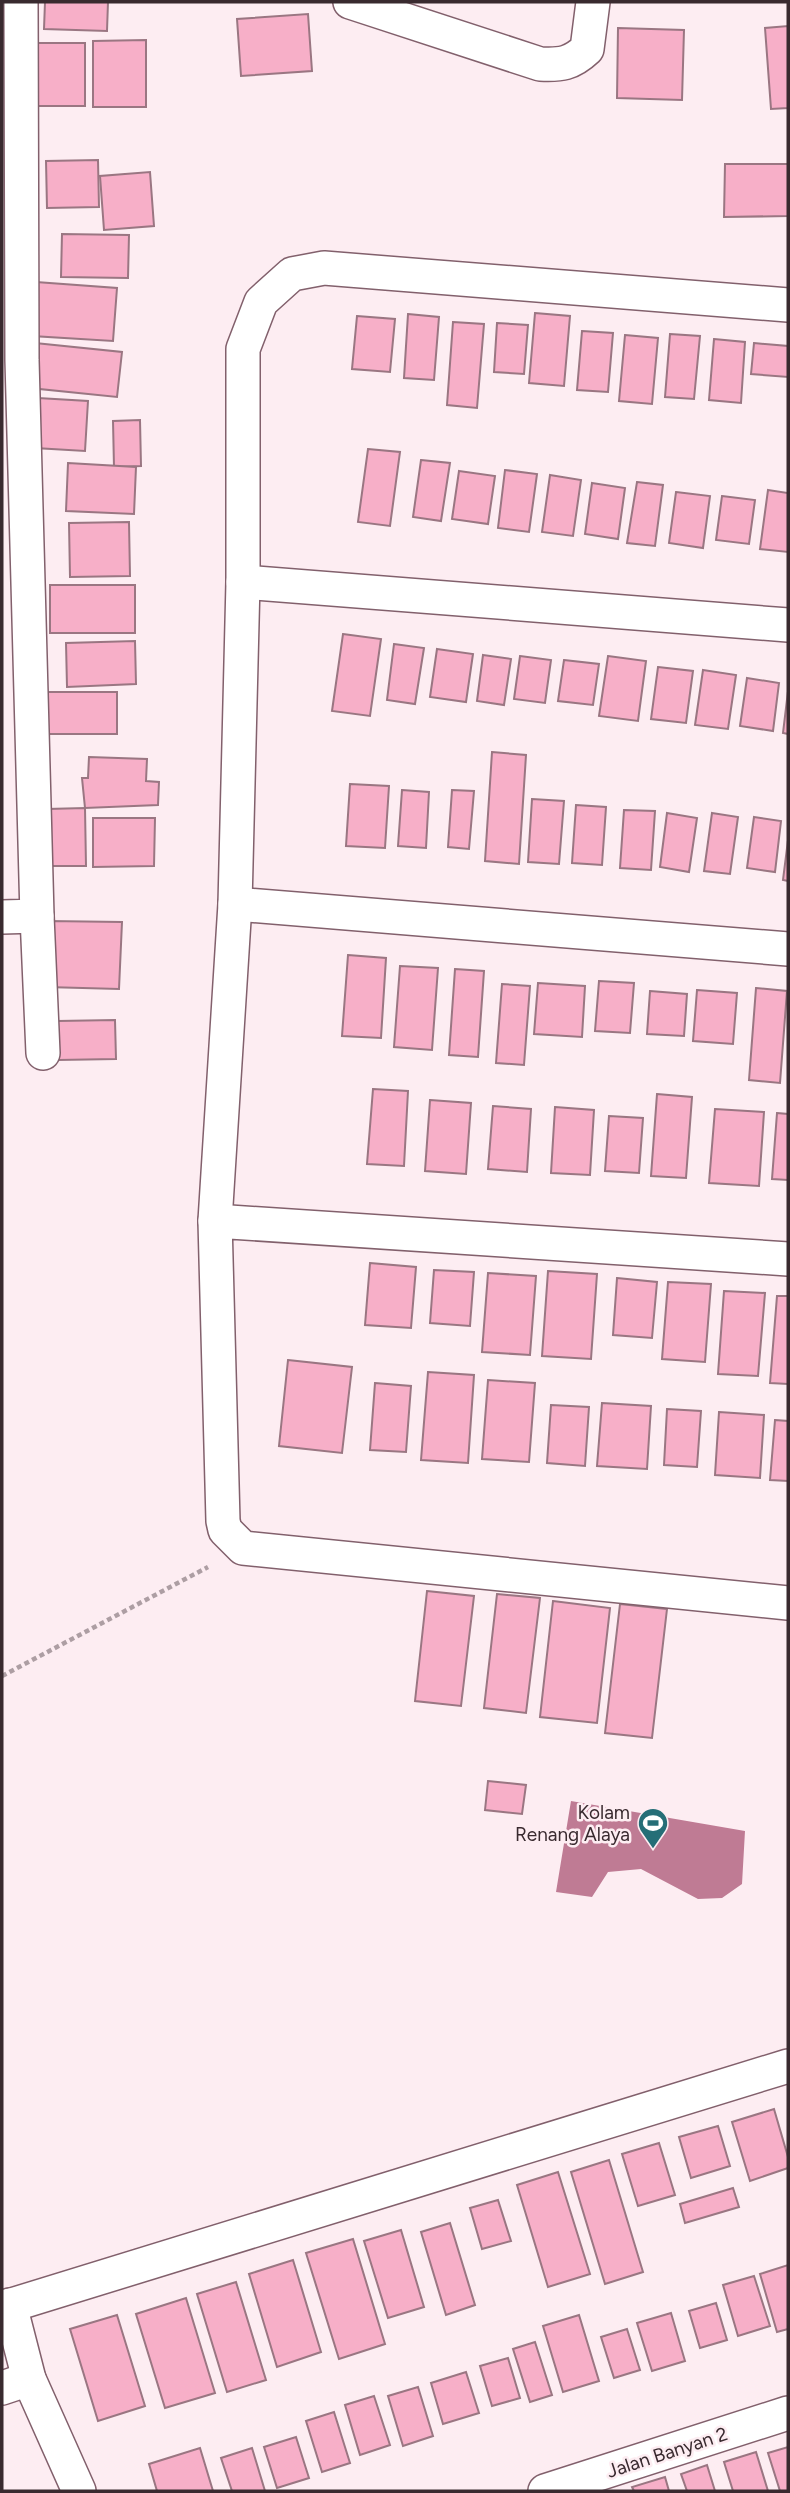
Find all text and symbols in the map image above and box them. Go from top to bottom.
place label: Kolam Renang Alaya [515,1801,630,1846]
sports icon: Kolam Renang Alaya [636,1806,670,1850]
street label: Jalan Banyan 2 [604,2422,731,2483]

